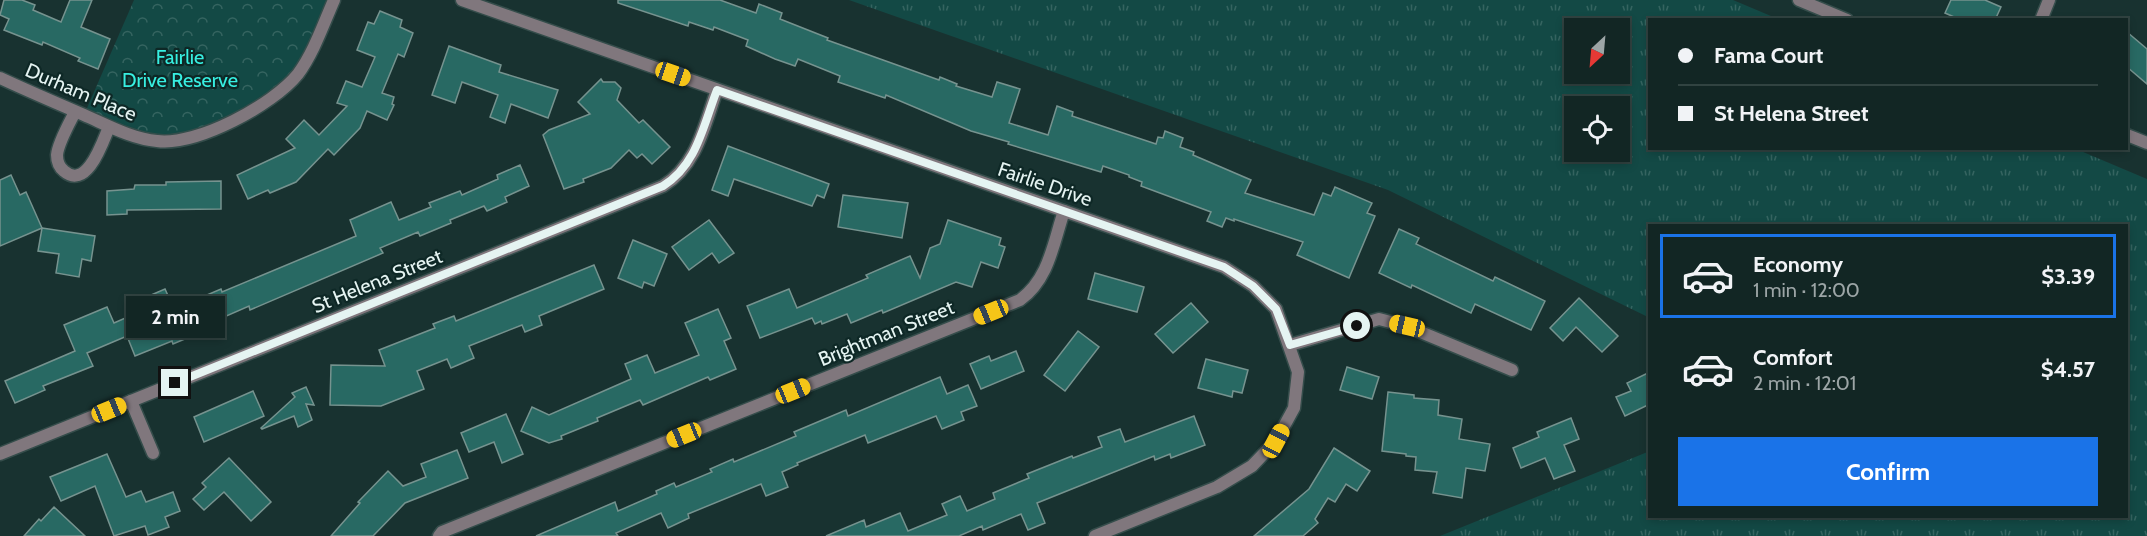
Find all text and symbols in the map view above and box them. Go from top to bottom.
north arrow [1564,18,1630,84]
map controls [1564,18,1630,162]
text: Fama Court [1714,42,1823,69]
park label: Fairlie Drive Reserve [122,45,238,92]
street label: Durham Place [22,58,140,126]
car [653,60,693,88]
button: locate [1564,96,1630,162]
text: St Helena Street [1714,100,1869,127]
street label: Fairlie Drive [995,157,1095,211]
street label: St Helena Street [308,244,446,318]
icon: car [1681,249,1735,303]
text: Economy [1753,251,1843,278]
text: $3.39 [2041,263,2095,290]
text: 1 min · 12:00 [1753,278,1860,302]
street label: Brightman Street [815,295,957,371]
callout: 2 min [126,296,225,338]
car [971,297,1011,327]
text: 2 min [151,305,200,329]
route start [1343,312,1370,339]
car [1387,313,1427,339]
icon: car [1681,342,1735,396]
text: Comfort [1753,344,1832,371]
text: $4.57 [2041,356,2095,383]
route end [161,369,188,396]
text: 2 min · 12:01 [1753,371,1856,395]
car [773,376,813,406]
car [89,395,129,425]
car [664,420,704,450]
car [1260,421,1292,461]
button: Confirm [1678,437,2098,506]

